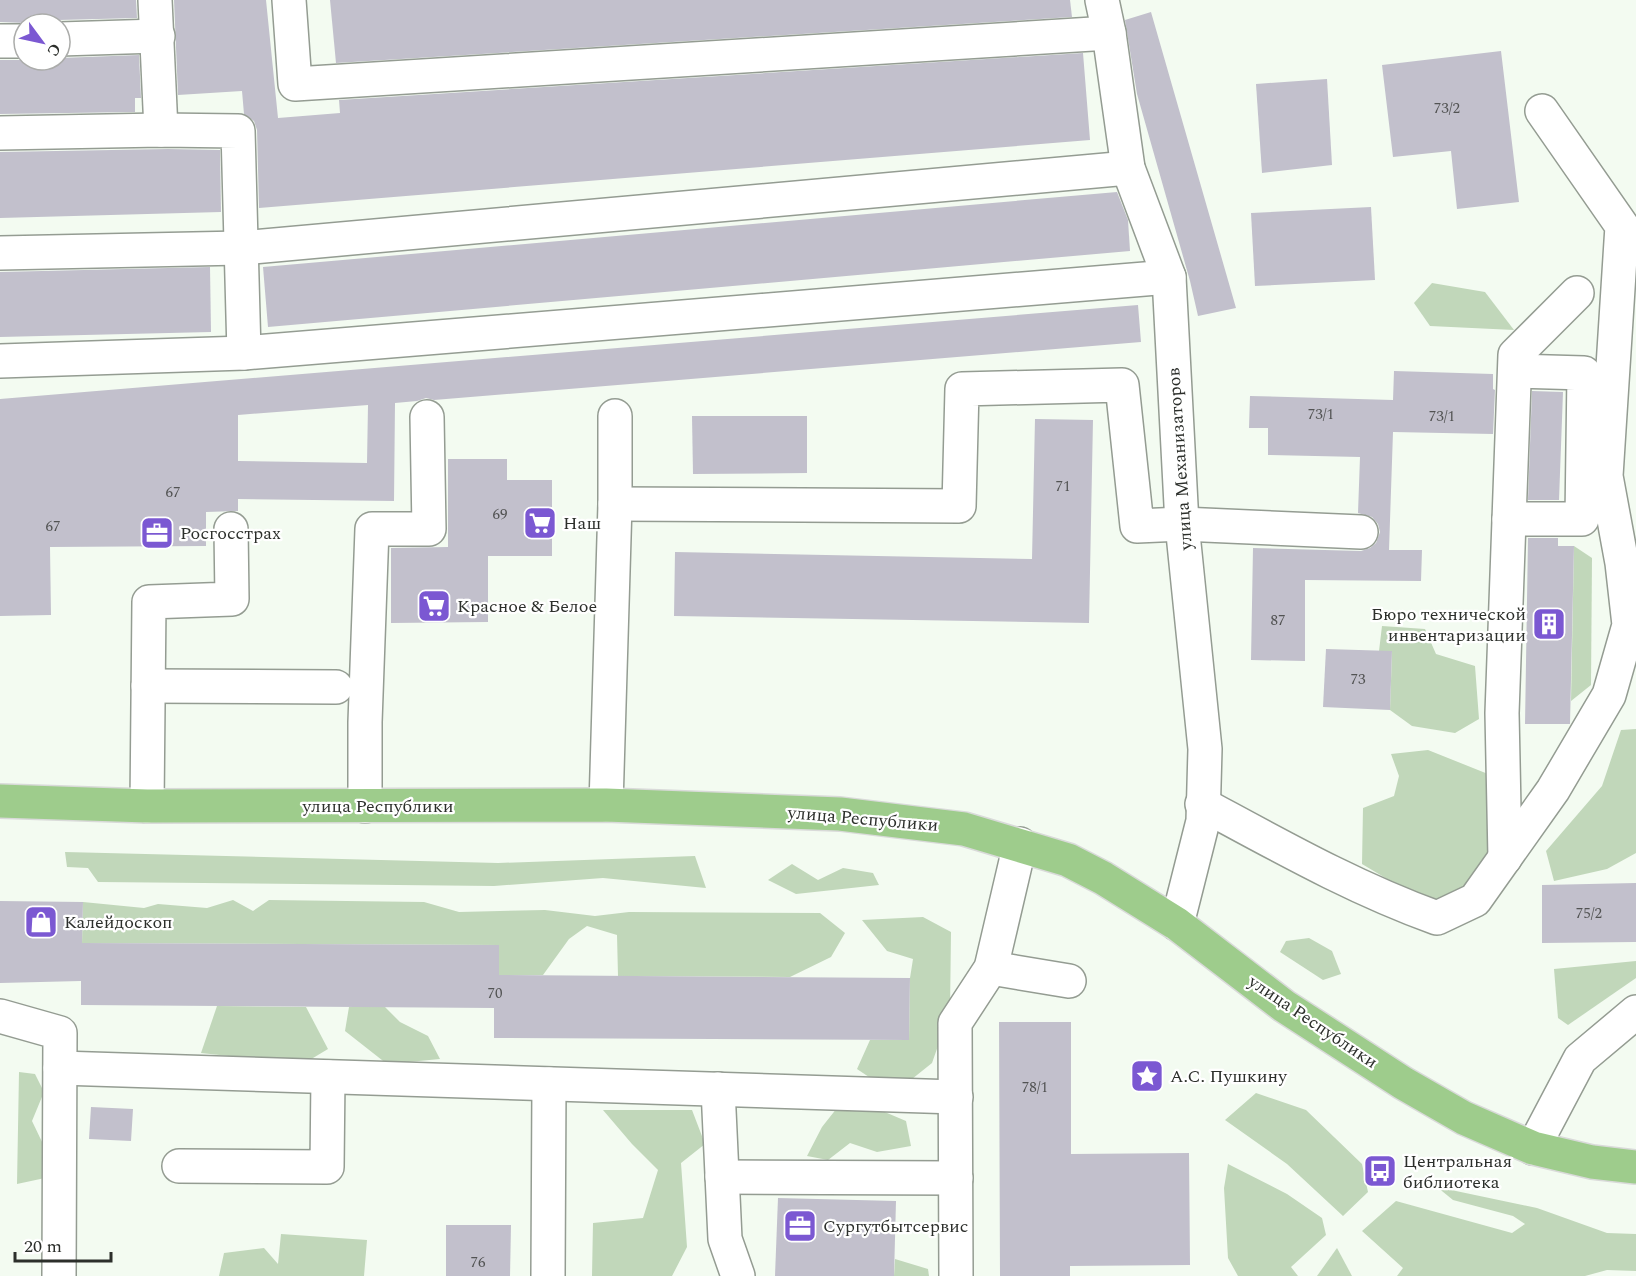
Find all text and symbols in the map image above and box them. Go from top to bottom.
north arrow [12,12,72,72]
text: С [41,38,67,61]
house number: 73/2 [1434,97,1460,120]
street label: улица Механизаторов [1160,367,1200,552]
house number: 73/1 [1308,403,1334,426]
house number: 73/1 [1429,405,1455,428]
house number: 71 [1055,475,1071,498]
house number: 67 [165,481,181,504]
house number: 69 [492,503,508,526]
supermarket icon: Наш [522,505,558,541]
place label: Наш [563,510,601,537]
house number: 67 [45,515,61,538]
office icon: Росгосстрах [139,515,175,551]
place label: Росгосстрах [180,520,281,547]
supermarket icon: Красное & Белое [416,588,452,624]
place label: Красное & Белое [457,593,597,620]
place label: Бюро технической инвентаризации [1371,601,1526,649]
building icon: Бюро технической инвентаризации [1531,606,1567,642]
house number: 87 [1270,609,1286,632]
house number: 73 [1350,668,1366,691]
street label: улица Республики [301,793,454,820]
street label: улица Республики [786,799,939,839]
house number: 75/2 [1576,902,1602,925]
shop icon: Калейдоскоп [23,904,59,940]
place label: Калейдоскоп [64,909,173,936]
street label: улица Республики [1242,968,1383,1075]
house number: 70 [487,982,503,1005]
place icon: А.С. Пушкину [1129,1058,1165,1094]
place label: А.С. Пушкину [1170,1063,1288,1090]
house number: 78/1 [1022,1076,1048,1099]
place label: Центральная библиотека [1403,1148,1512,1196]
bus stop icon: Центральная библиотека [1362,1153,1398,1189]
office icon: Сургутбытсервис [782,1208,818,1244]
place label: Сургутбытсервис [823,1213,968,1240]
scale bar [15,1225,111,1263]
text: 20 m [24,1233,62,1260]
house number: 76 [470,1251,486,1274]

